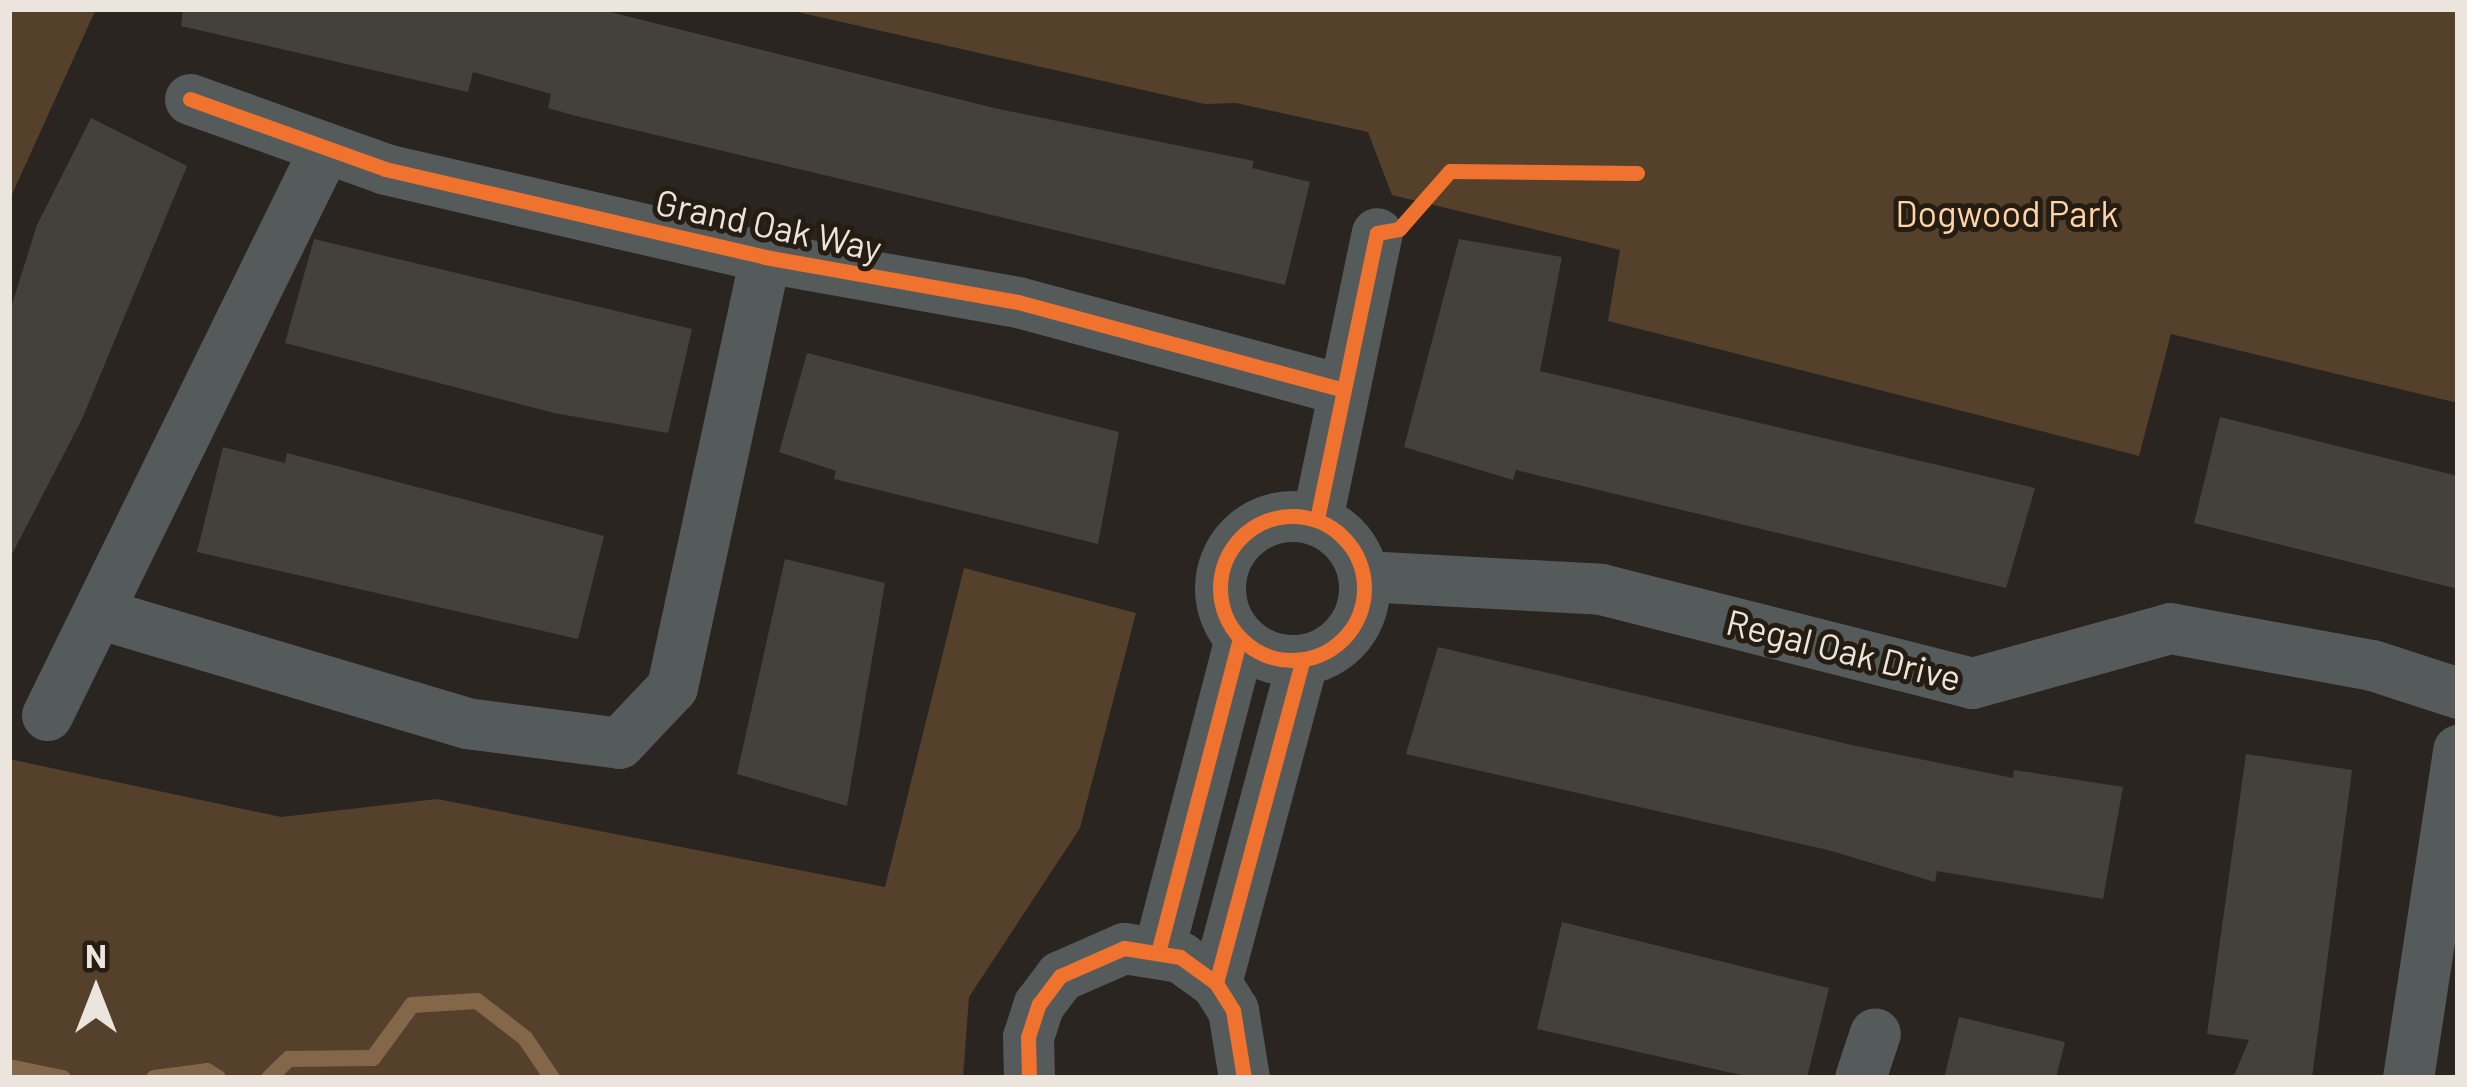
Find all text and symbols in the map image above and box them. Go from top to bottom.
street label: Grand Oak Way [652,179,886,269]
park label: Dogwood Park [1895,191,2119,235]
street label: Regal Oak Drive [1722,599,1966,699]
north arrow [36,931,156,1051]
text: N [85,935,107,975]

